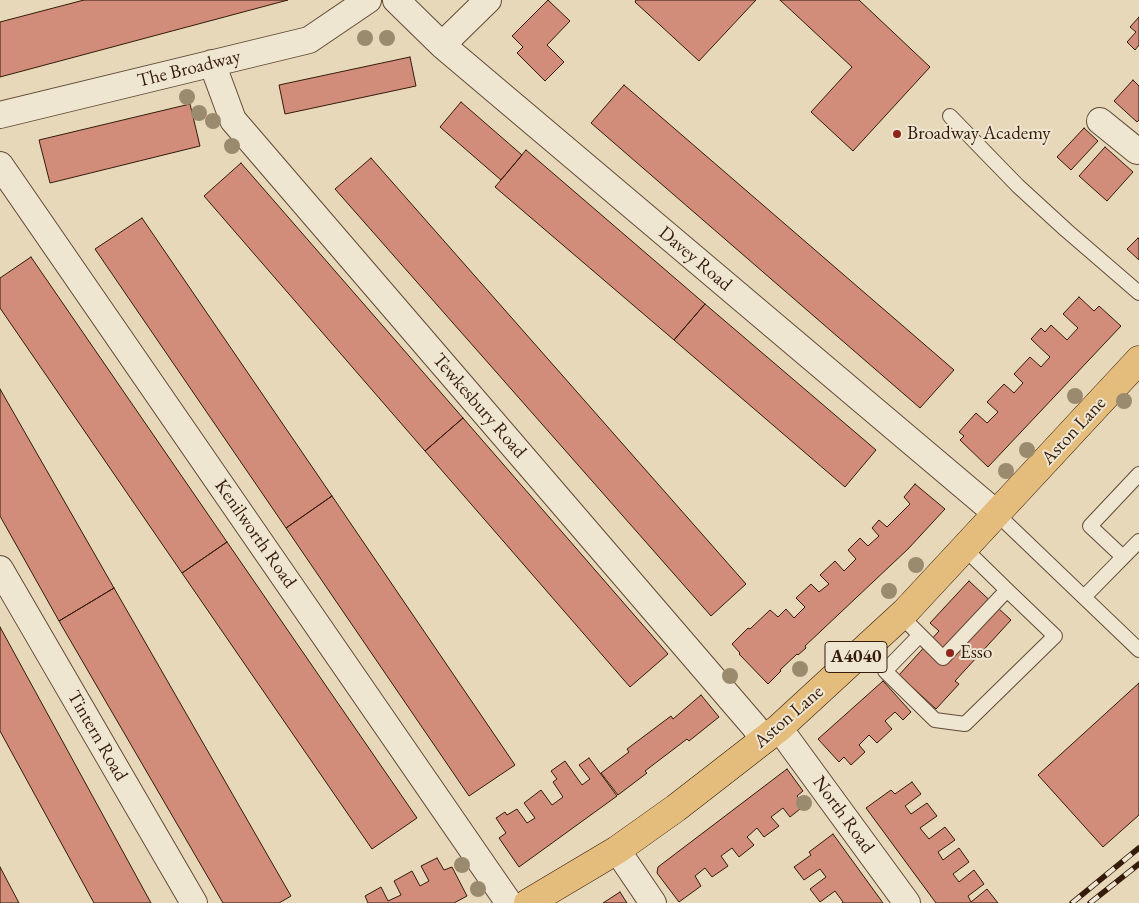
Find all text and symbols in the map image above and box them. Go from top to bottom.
street label: The Broadway [135,45,243,93]
place label: Broadway Academy [907,123,1051,145]
marker: Broadway Academy [891,128,903,140]
street label: Davey Road [654,222,736,296]
street label: Tewkesbury Road [427,349,531,463]
street label: Aston Lane [1037,392,1111,470]
street label: Kenilworth Road [209,475,301,593]
road number: A4040 [825,642,887,672]
place label: Esso [960,642,992,664]
marker: Esso [944,647,956,659]
street label: Aston Lane [750,681,828,753]
street label: Tintern Road [62,687,132,785]
street label: North Road [807,772,879,858]

